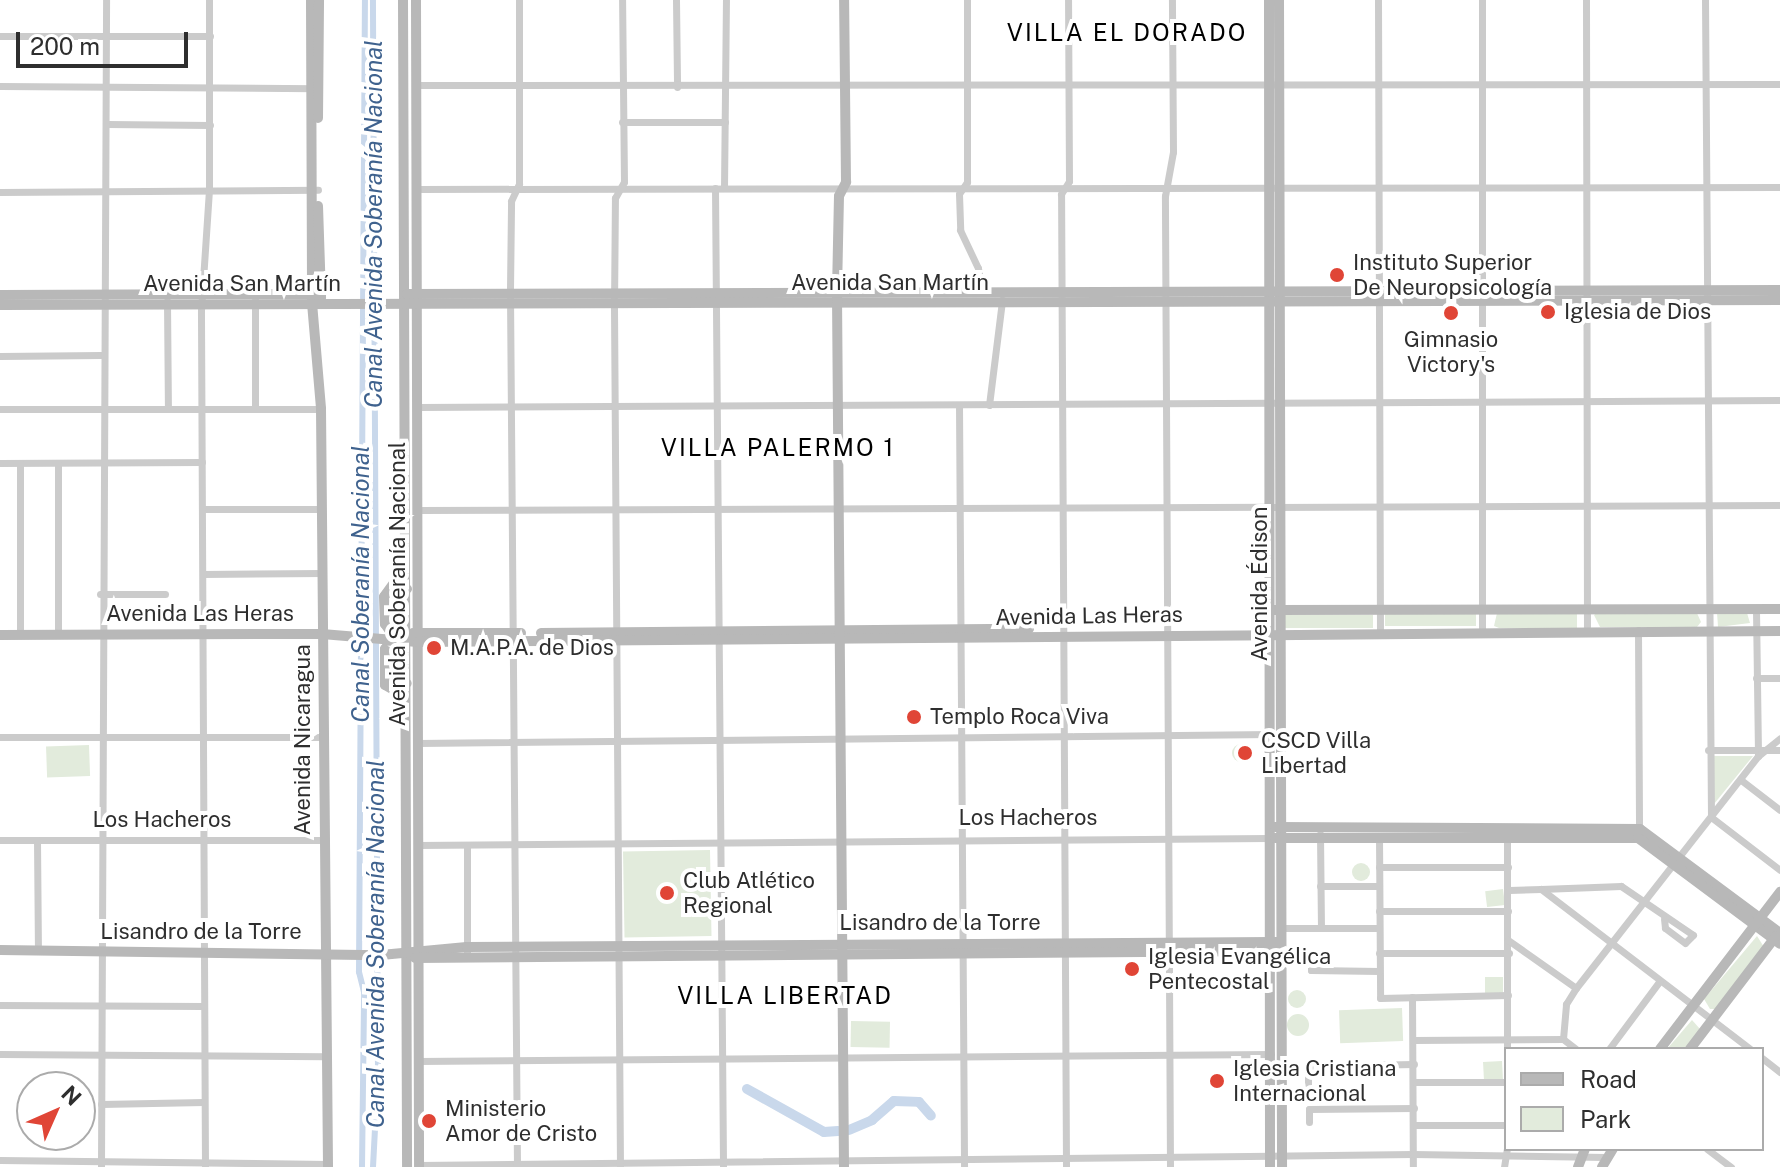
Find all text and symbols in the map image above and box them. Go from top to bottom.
scale bar [20,16,192,66]
district label: VILLA EL DORADO [1007,19,1247,47]
text: 200 m [30,32,100,60]
water label: Canal Avenida Soberanía Nacional [360,40,388,408]
place label: Instituto Superior De Neuropsicología [1353,249,1552,300]
marker: Instituto Superior De Neuropsicología [1328,266,1346,284]
street label: Avenida San Martín [791,270,989,296]
street label: Avenida San Martín [143,271,341,297]
place label: Iglesia de Dios [1564,299,1712,325]
marker: Iglesia de Dios [1539,303,1557,321]
marker: Gimnasio Victory's [1442,304,1460,322]
place label: Gimnasio Victory's [1404,326,1498,378]
district label: VILLA PALERMO 1 [661,434,895,462]
street label: Avenida Soberanía Nacional [385,442,411,726]
water label: Canal Soberanía Nacional [347,445,375,723]
street label: Avenida Édison [1247,507,1273,661]
street label: Avenida Las Heras [106,601,294,627]
street label: Avenida Las Heras [995,601,1183,631]
place label: M.A.P.A. de Dios [450,635,614,661]
marker: M.A.P.A. de Dios [425,639,443,657]
street label: Avenida Nicaragua [290,644,316,836]
place label: Templo Roca Viva [930,704,1110,730]
marker: Templo Roca Viva [905,708,923,726]
place label: CSCD Villa Libertad [1261,727,1372,778]
marker: CSCD Villa Libertad [1236,744,1254,762]
water label: Canal Avenida Soberanía Nacional [362,760,390,1128]
street label: Los Hacheros [959,805,1097,831]
street label: Los Hacheros [93,807,231,833]
place label: Club Atlético Regional [683,867,815,918]
marker: Club Atlético Regional [658,884,676,902]
street label: Lisandro de la Torre [839,910,1041,936]
street label: Lisandro de la Torre [100,919,302,945]
place label: Iglesia Evangélica Pentecostal [1148,943,1331,994]
marker: Iglesia Evangélica Pentecostal [1123,960,1141,978]
district label: VILLA LIBERTAD [677,982,893,1010]
legend [1504,1047,1764,1151]
place label: Iglesia Cristiana Internacional [1233,1055,1396,1106]
text: Road [1580,1065,1637,1093]
north arrow [16,1071,96,1151]
marker: Iglesia Cristiana Internacional [1208,1072,1226,1090]
text: N [56,1080,87,1111]
place label: Ministerio Amor de Cristo [445,1095,598,1146]
text: Park [1580,1105,1631,1133]
marker: Ministerio Amor de Cristo [420,1112,438,1130]

